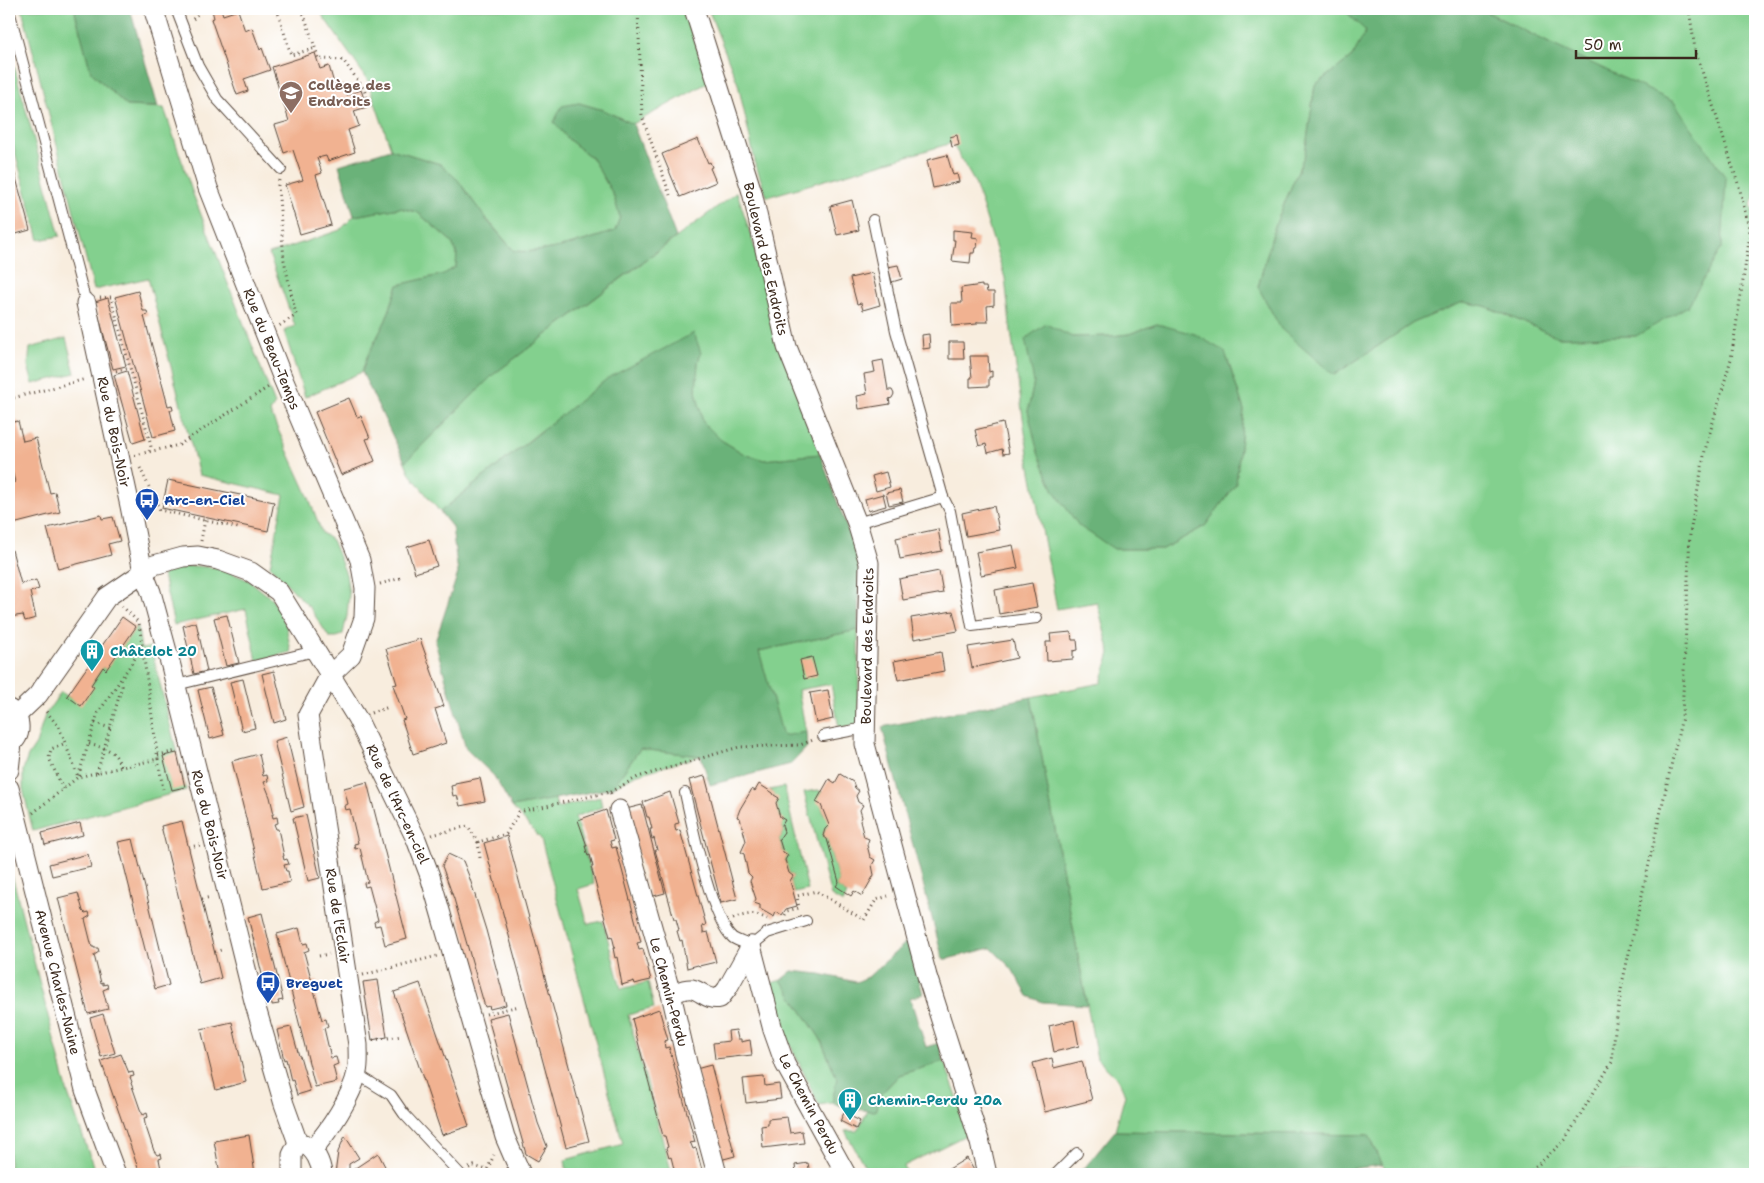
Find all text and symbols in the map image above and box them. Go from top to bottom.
scale bar [1576,28,1696,60]
text: 50 m [1584,35,1622,55]
place label: Collège des Endroits [308,76,391,110]
school or university icon: Collège des Endroits [278,80,304,114]
street label: Boulevard des Endroits [740,180,792,338]
street label: Rue du Beau-Temps [239,286,305,413]
street label: Rue du Bois-Noir [93,375,135,490]
bus stop icon: Arc-en-Ciel [134,487,160,521]
place label: Arc-en-Ciel [164,491,245,509]
street label: Boulevard des Endroits [857,567,877,725]
building icon: Châtelot 20 [79,638,105,672]
place label: Châtelot 20 [110,642,197,660]
street label: Rue de l'Arc-en-ciel [362,741,434,867]
street label: Rue du Bois-Noir [188,768,232,882]
street label: Rue de l'Eclair [322,867,354,965]
street label: Avenue Charles-Naine [31,907,85,1057]
street label: Le Chemin-Perdu [646,935,692,1049]
bus stop icon: Breguet [255,970,281,1004]
place label: Breguet [286,974,343,992]
street label: Le Chemin Perdu [775,1050,843,1158]
building icon: Chemin-Perdu 20a [837,1087,863,1121]
place label: Chemin-Perdu 20a [868,1091,1002,1109]

